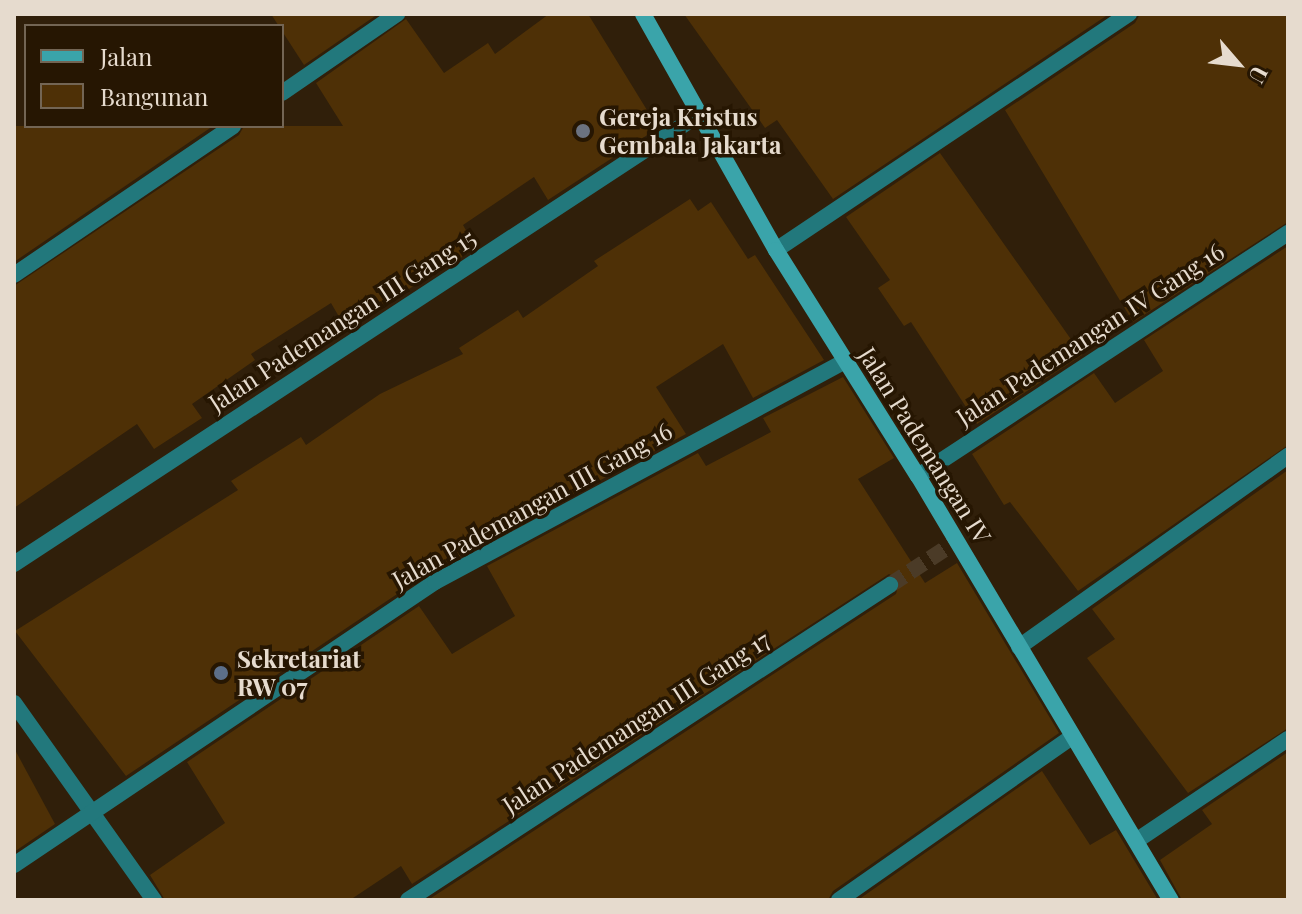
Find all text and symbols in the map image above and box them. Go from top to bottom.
legend [24,24,284,128]
north arrow [1198,24,1278,104]
text: Jalan [100,40,152,72]
text: U [1242,62,1276,89]
text: Bangunan [100,80,208,112]
place label: Gereja Kristus Gembala Jakarta [599,103,781,159]
marker: Gereja Kristus Gembala Jakarta [574,122,592,140]
street label: Jalan Pademangan III Gang 15 [203,223,481,417]
street label: Jalan Pademangan IV Gang 16 [950,236,1230,432]
street label: Jalan Pademangan IV [853,342,997,548]
street label: Jalan Pademangan III Gang 16 [387,416,677,594]
street label: Jalan Pademangan III Gang 17 [497,625,775,819]
place label: Sekretariat RW 07 [237,645,361,701]
marker: Sekretariat RW 07 [212,664,230,682]

